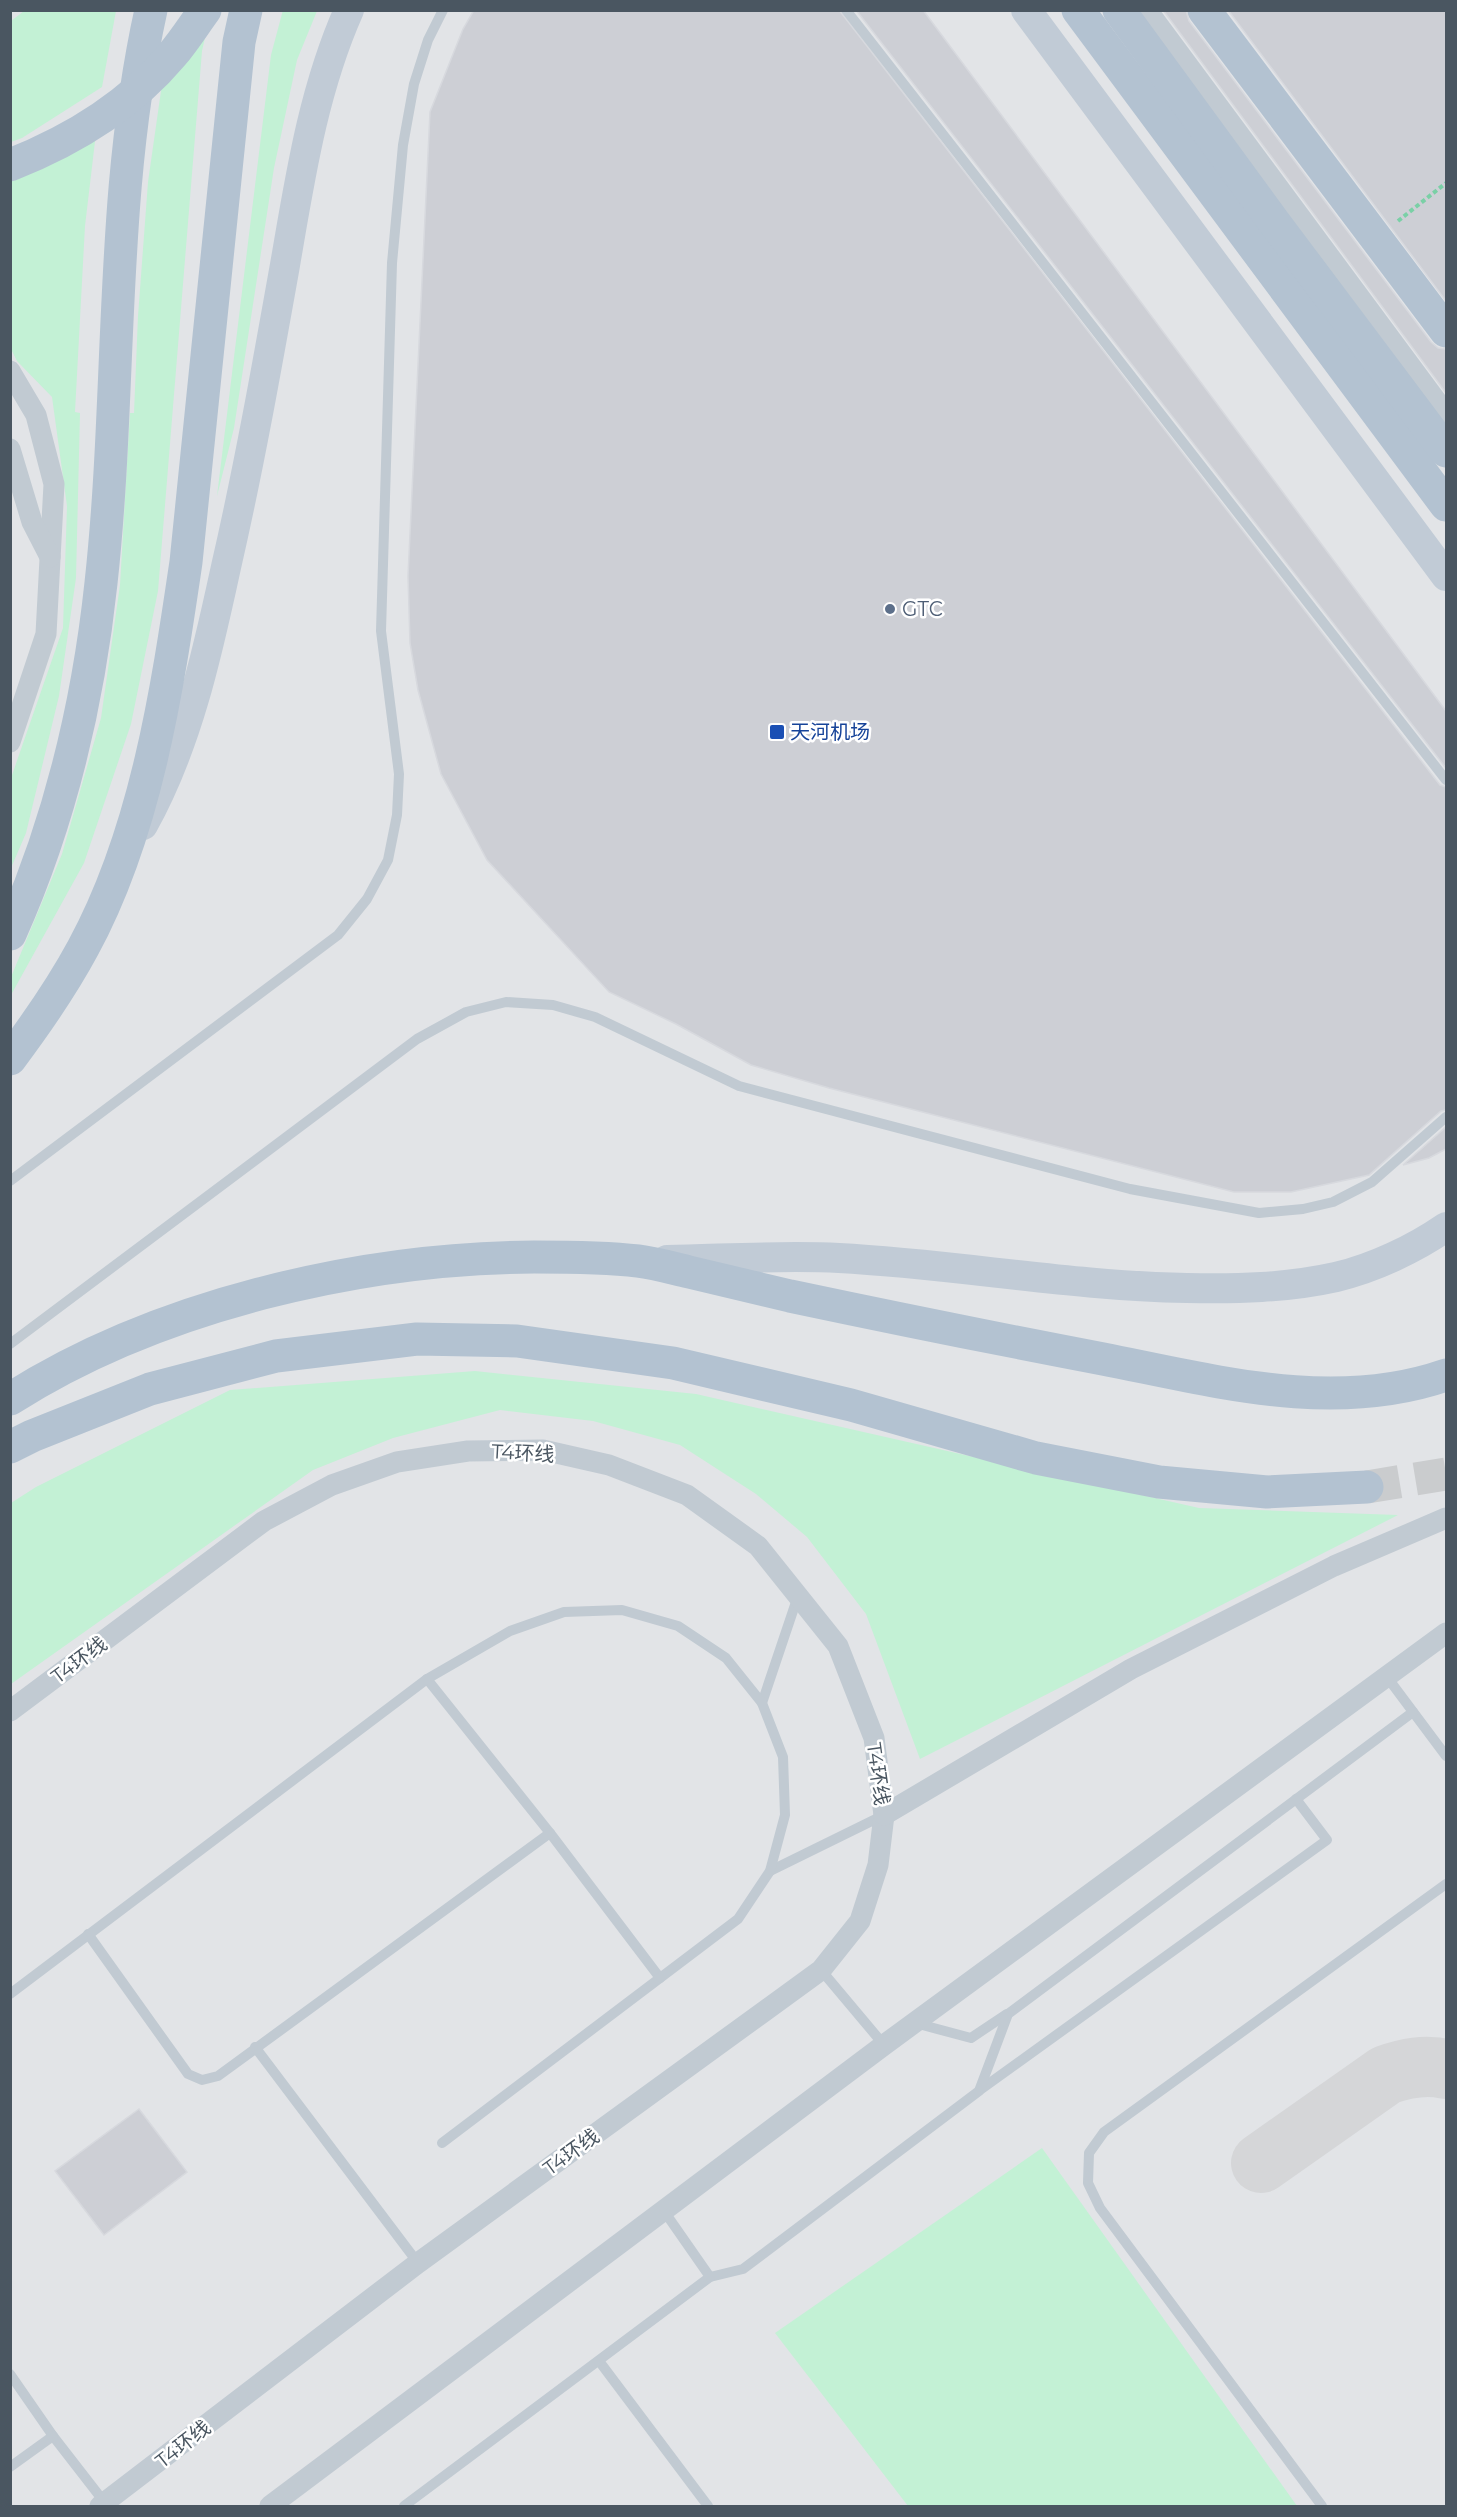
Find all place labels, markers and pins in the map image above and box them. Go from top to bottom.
place label: GTC [902,597,943,621]
marker: GTC [883,602,897,616]
place label: 天河机场 [790,720,870,744]
marker: 天河机场 [768,723,786,741]

